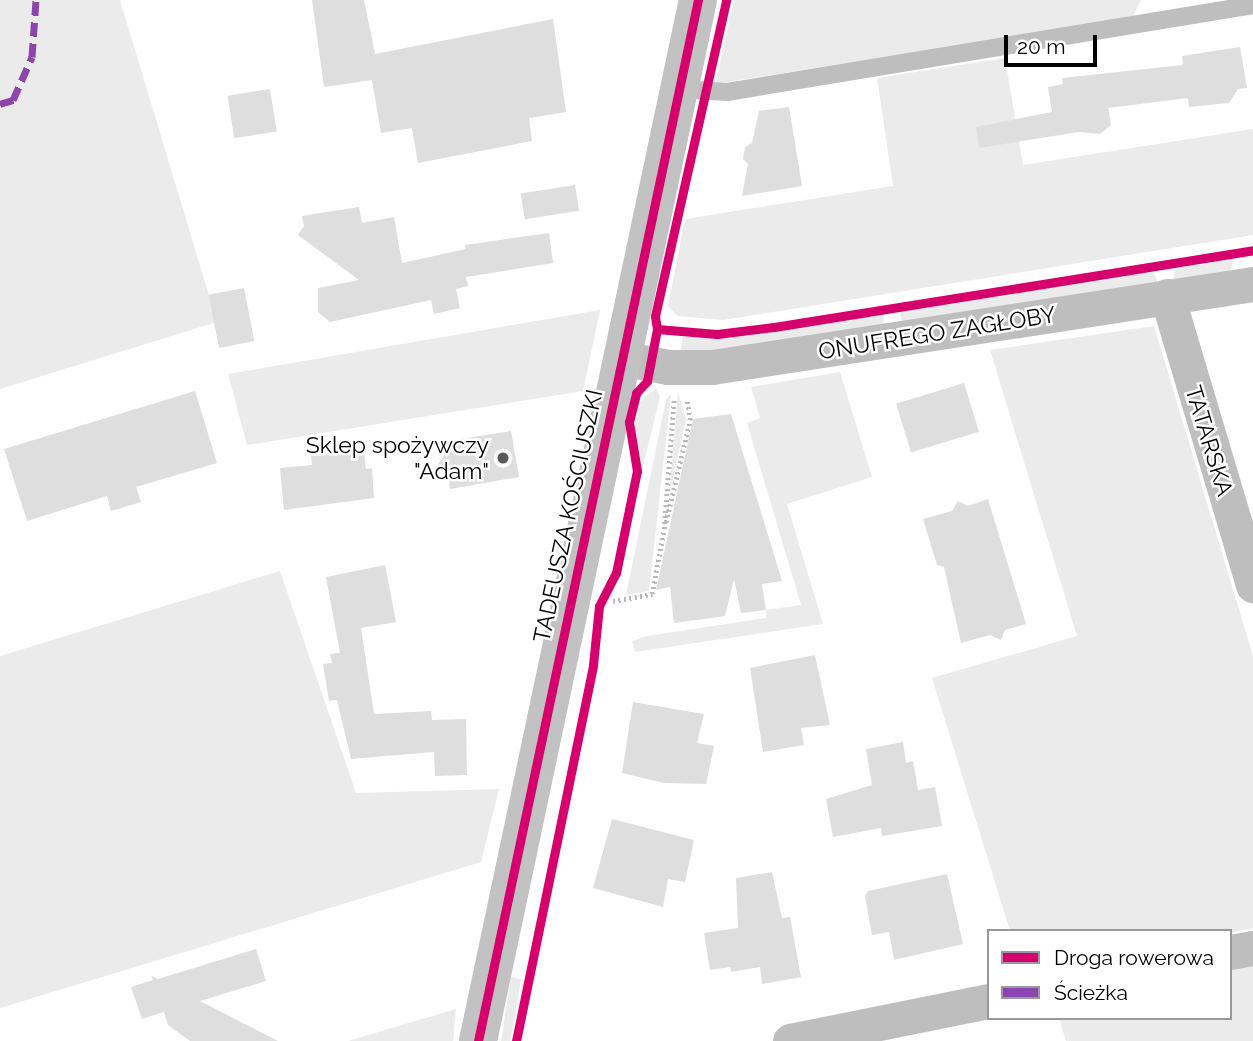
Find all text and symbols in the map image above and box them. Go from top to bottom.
scale bar [1008,21,1101,65]
text: 20 m [1017,34,1065,59]
street label: ONUFREGO ZAGŁOBY [816,301,1058,365]
street label: TATARSKA [1179,383,1239,499]
street label: TADEUSZA KOŚCIUSZKI [528,387,608,645]
place label: Sklep spożywczy "Adam" [306,431,489,485]
marker: Sklep spożywczy "Adam" [495,450,511,466]
legend [987,929,1232,1020]
text: Droga rowerowa [1054,945,1214,970]
text: Ścieżka [1054,980,1128,1005]

